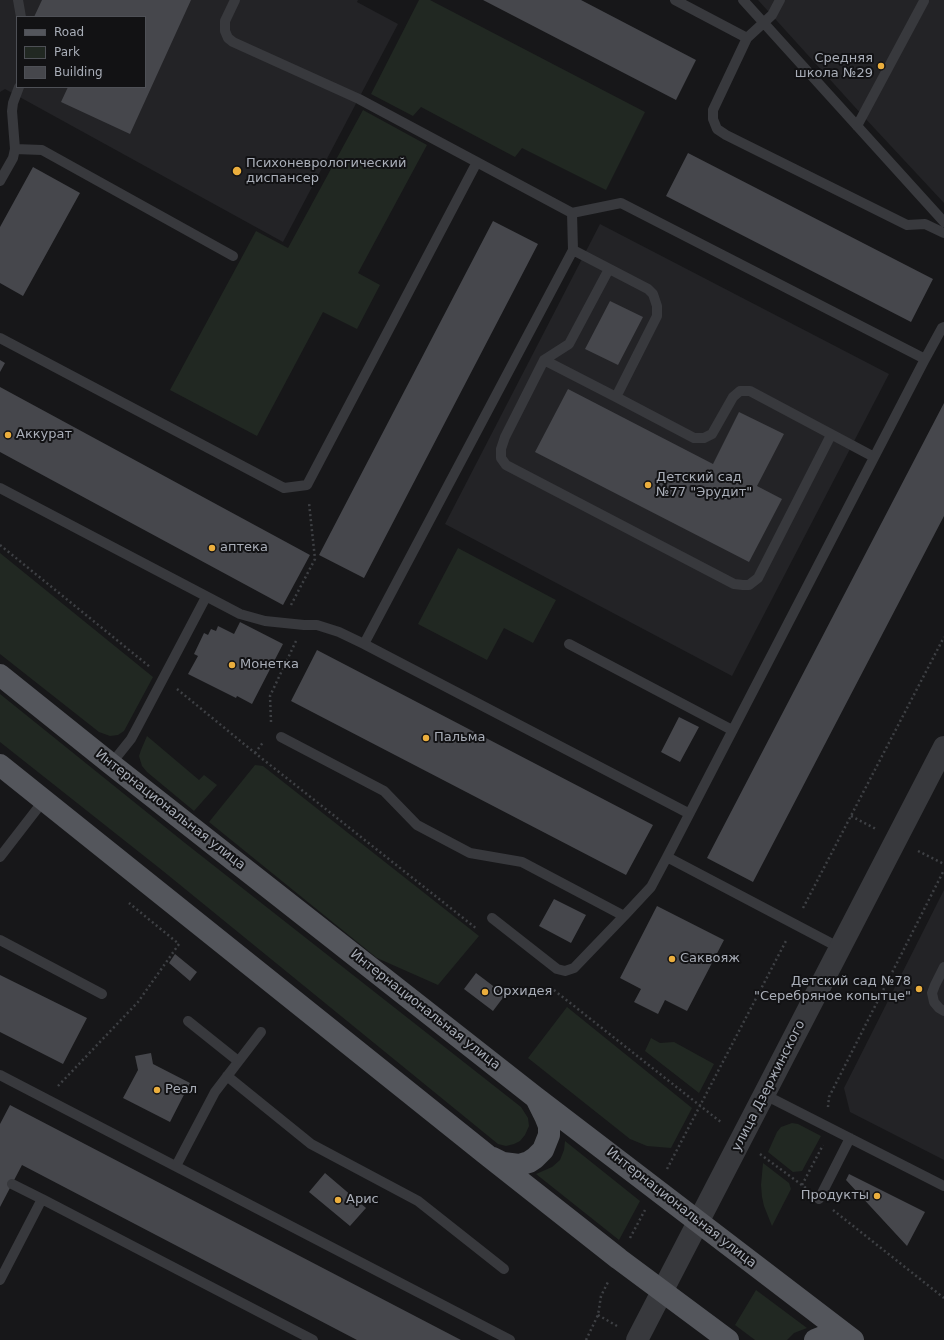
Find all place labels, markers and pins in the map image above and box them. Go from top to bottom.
place label: Средняя школа №29 [795,51,873,82]
marker: Средняя школа №29 [876,61,886,71]
place label: Психоневрологический диспансер [246,156,407,187]
marker: Психоневрологический диспансер [231,165,243,177]
place label: Аккурат [16,427,72,443]
marker: Аккурат [3,430,13,440]
place label: Детский сад №77 "Эрудит" [656,470,752,501]
marker: Детский сад №77 "Эрудит" [643,480,653,490]
place label: аптека [220,540,268,556]
marker: аптека [207,543,217,553]
place label: Монетка [240,657,299,673]
marker: Монетка [227,660,237,670]
place label: Пальма [434,730,485,746]
marker: Пальма [421,733,431,743]
place label: Саквояж [680,951,740,967]
marker: Саквояж [667,954,677,964]
place label: Детский сад №78 "Серебряное копытце" [754,974,911,1005]
place label: Орхидея [493,984,552,1000]
marker: Детский сад №78 "Серебряное копытце" [914,984,924,994]
marker: Орхидея [480,987,490,997]
place label: Реал [165,1082,197,1098]
marker: Реал [152,1085,162,1095]
place label: Продукты [801,1188,869,1204]
marker: Продукты [872,1191,882,1201]
place label: Арис [346,1192,379,1208]
marker: Арис [333,1195,343,1205]

